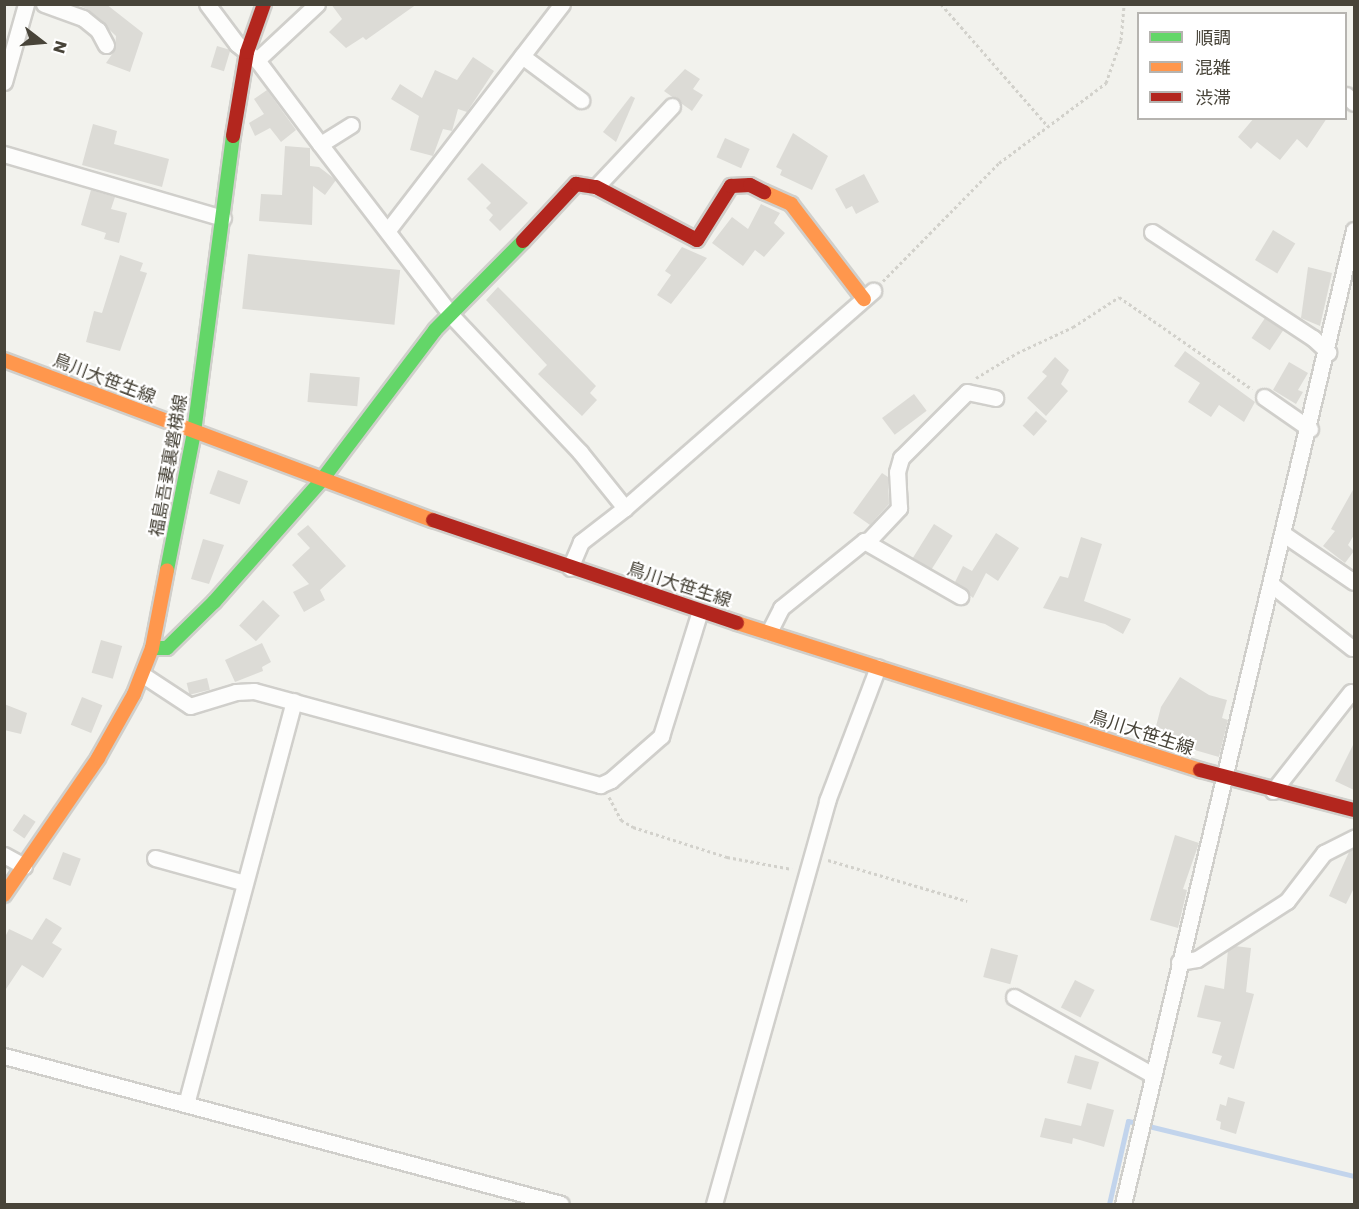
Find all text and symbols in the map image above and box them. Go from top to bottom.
north arrow [12,12,72,72]
legend [1137,12,1347,120]
text: 順調 [1195,25,1231,50]
text: N [47,38,73,56]
text: 混雑 [1195,55,1231,80]
text: 渋滞 [1195,85,1231,110]
street label: 鳥川大笹生線 [50,350,158,408]
street label: 福島吾妻裏磐梯線 [146,393,192,539]
street label: 鳥川大笹生線 [624,558,734,612]
street label: 鳥川大笹生線 [1087,706,1197,760]

